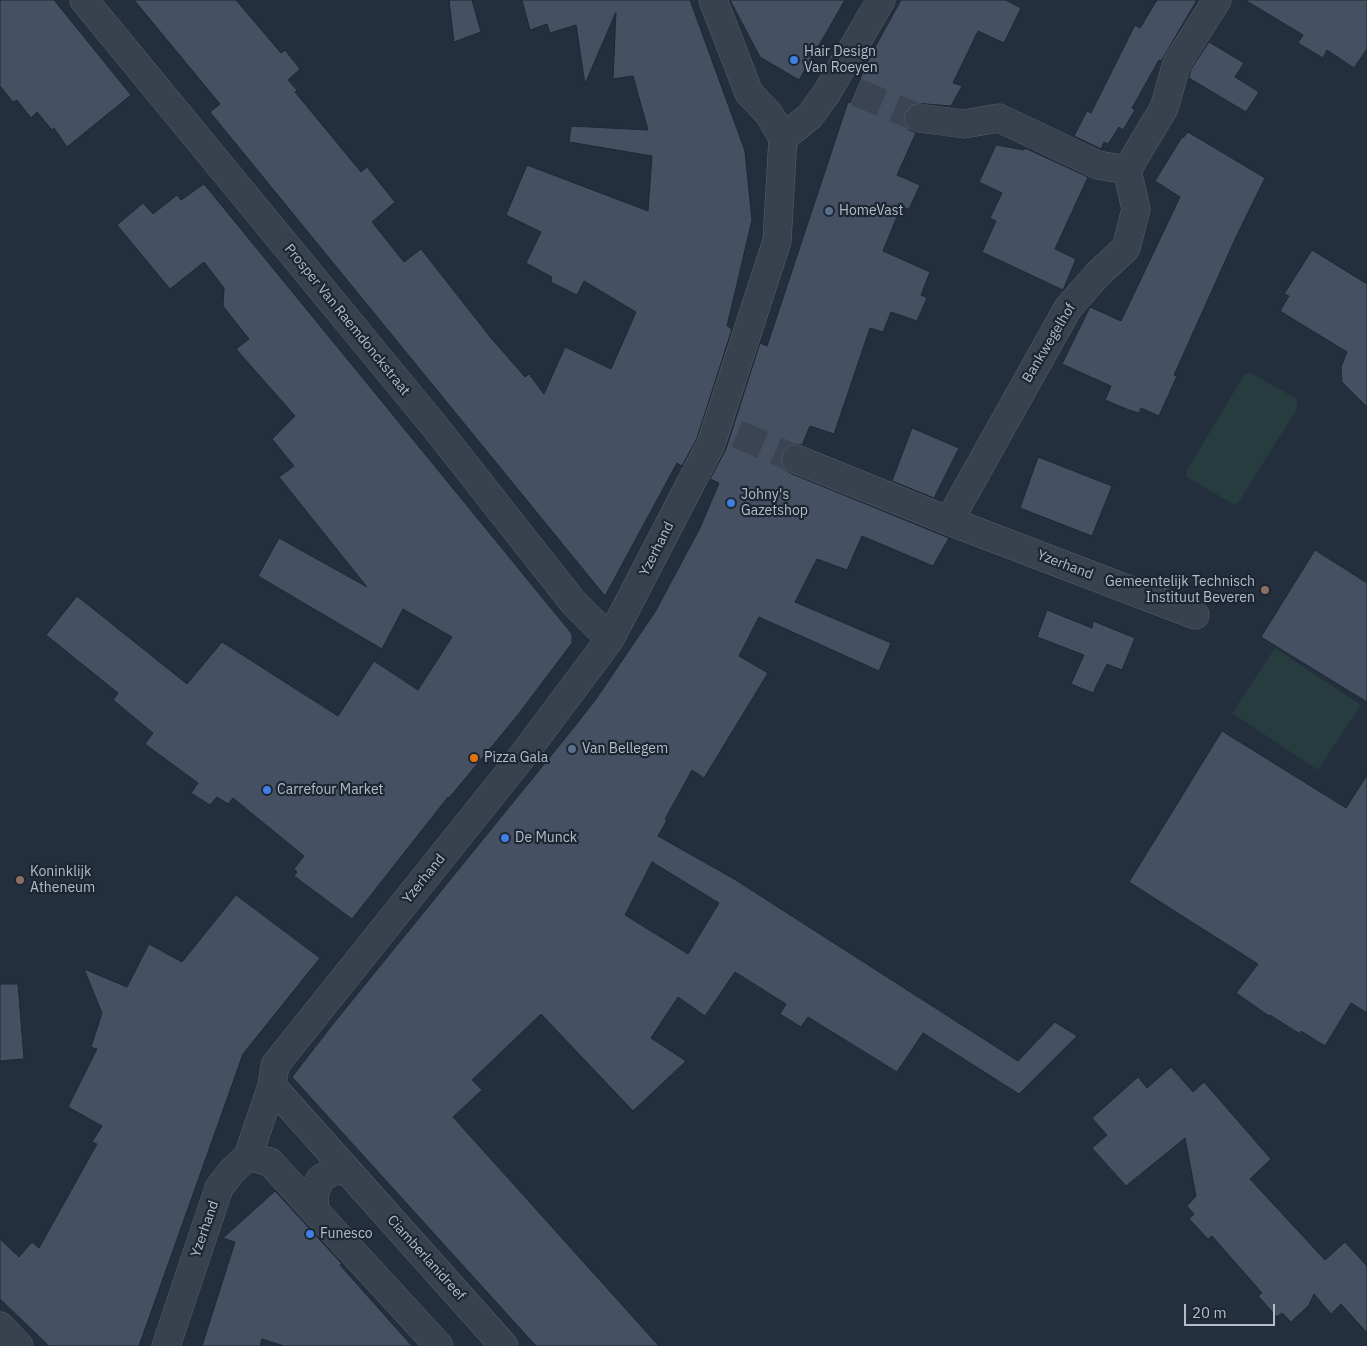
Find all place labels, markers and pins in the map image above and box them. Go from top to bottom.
place label: Hair Design Van Roeyen [804,44,878,76]
marker: Hair Design Van Roeyen [788,54,800,66]
place label: HomeVast [839,203,903,219]
marker: HomeVast [823,205,835,217]
place label: Johny's Gazetshop [741,487,808,520]
marker: Johny's Gazetshop [725,497,737,509]
place label: Gemeentelijk Technisch Instituut Beveren [1105,574,1255,606]
marker: Gemeentelijk Technisch Instituut Beveren [1259,584,1271,596]
place label: Van Bellegem [582,741,668,757]
marker: Van Bellegem [566,743,578,755]
place label: Pizza Gala [484,750,548,766]
marker: Pizza Gala [468,752,480,764]
place label: Carrefour Market [277,782,383,798]
marker: Carrefour Market [261,784,273,796]
place label: De Munck [515,830,577,846]
marker: De Munck [499,832,511,844]
place label: Koninklijk Atheneum [30,864,95,896]
marker: Koninklijk Atheneum [14,874,26,886]
place label: Funesco [320,1226,373,1242]
marker: Funesco [304,1228,316,1240]

